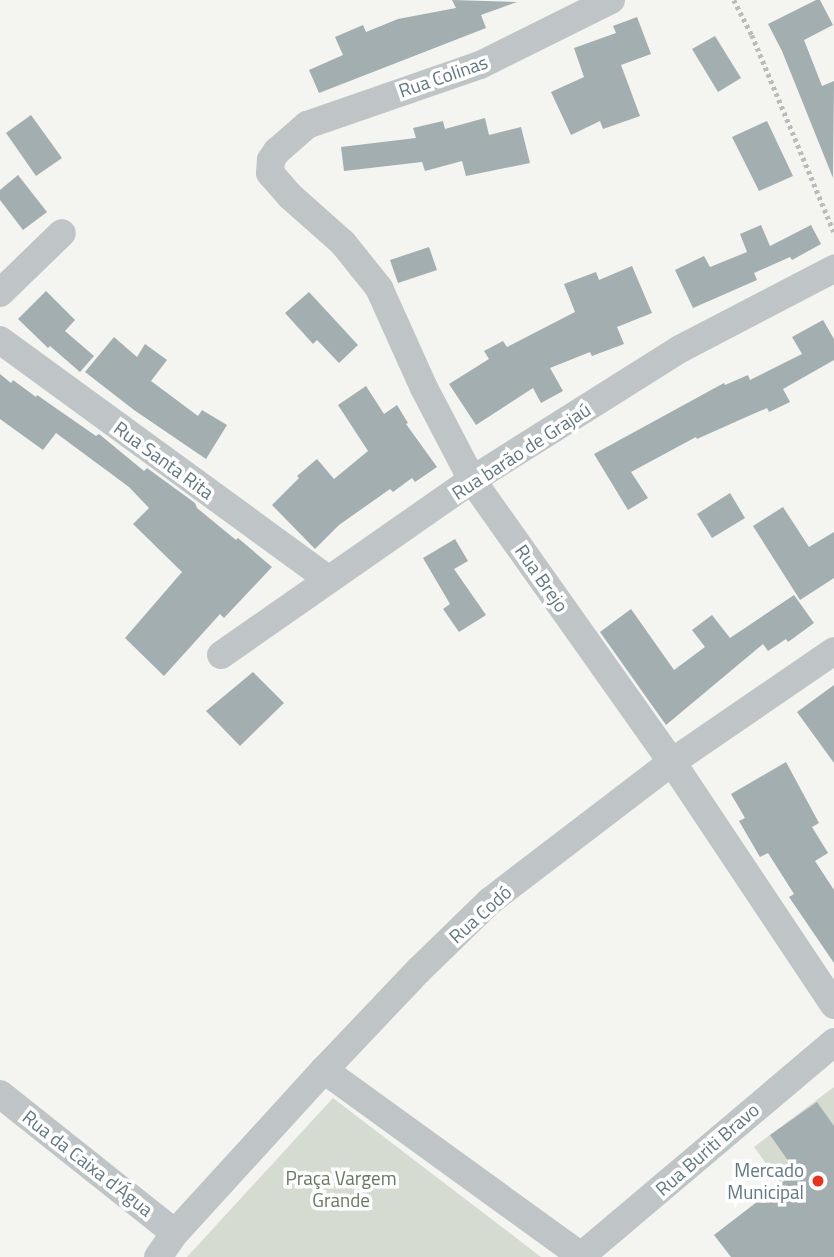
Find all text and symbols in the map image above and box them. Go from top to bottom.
street label: Rua Colinas [395,50,491,102]
street label: Rua barão de Grajaú [447,398,595,504]
street label: Rua Santa Rita [110,416,218,504]
street label: Rua Brejo [510,540,574,616]
street label: Rua Codó [444,880,516,948]
street label: Rua Buriti Bravo [651,1098,763,1200]
street label: Rua da Caixa d'Água [18,1105,158,1221]
place label: Mercado Municipal [727,1159,804,1203]
park label: Praça Vargem Grande [285,1167,397,1211]
marker: Mercado Municipal [810,1173,826,1189]

